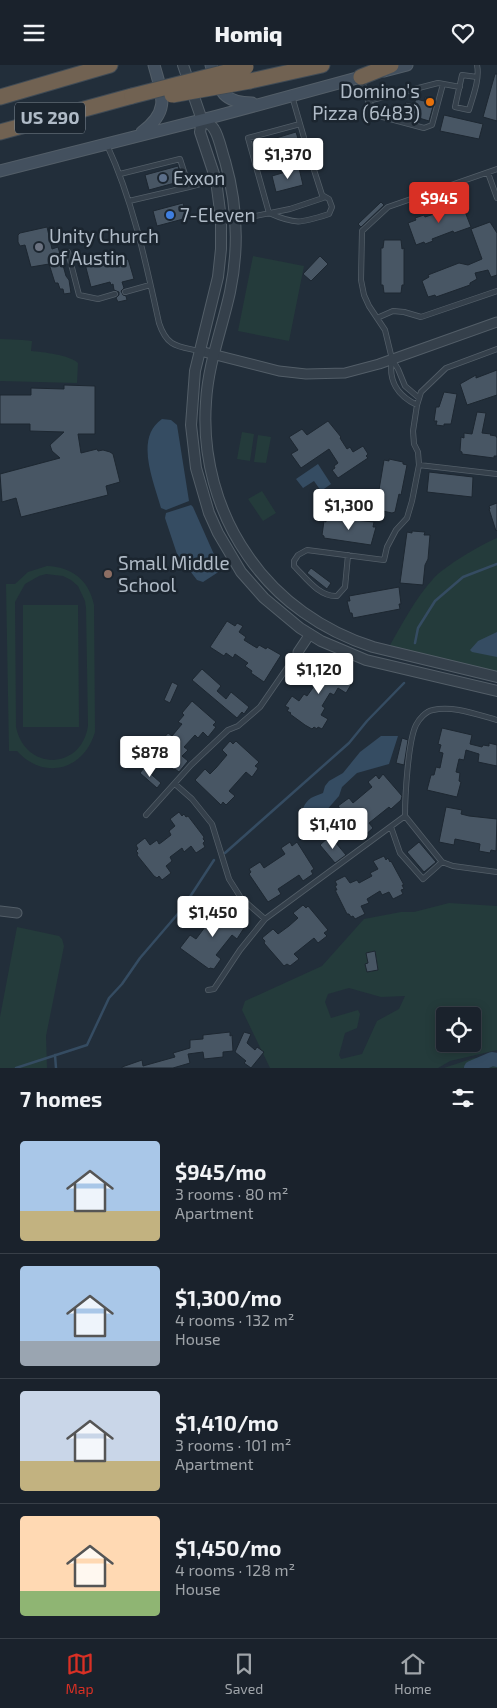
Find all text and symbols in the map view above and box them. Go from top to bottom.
icon: menu [20,19,48,47]
icon: heart [449,19,477,47]
text: Homiq [215,20,282,46]
place label: Domino's Pizza (6483) [312,79,420,124]
marker: Domino's Pizza (6483) [424,96,436,108]
road number: US 290 [15,103,85,133]
pin: $1,370 [247,137,329,180]
text: $1,370 [264,144,312,163]
place label: Exxon [173,166,225,189]
marker: Exxon [157,172,169,184]
pin: $945 [409,181,469,224]
text: $945 [420,188,458,207]
place label: 7-Eleven [180,203,256,226]
marker: 7-Eleven [164,209,176,221]
place label: Unity Church of Austin [49,224,159,269]
marker: Unity Church of Austin [33,241,45,253]
pin: $1,300 [308,489,390,531]
text: $1,300 [324,495,374,514]
place label: Small Middle School [118,551,230,596]
marker: Small Middle School [102,568,114,580]
pin: $1,120 [278,653,360,695]
text: $1,120 [296,659,342,678]
pin: $878 [120,735,180,778]
text: $878 [131,742,169,761]
pin: $1,410 [292,807,374,850]
text: $1,410 [309,814,357,833]
pin: $1,450 [172,895,254,938]
text: $1,450 [188,902,238,921]
map controls [436,1007,481,1052]
button: locate [436,1007,481,1052]
icon: filters [449,1084,477,1112]
text: 7 homes [20,1086,102,1111]
text: $945/mo [175,1159,266,1184]
icon: home [60,1161,120,1221]
text: 3 rooms · 80 m² [175,1184,288,1203]
text: Apartment [175,1203,254,1222]
text: $1,300/mo [175,1285,282,1310]
icon: home [60,1286,120,1346]
text: 4 rooms · 132 m² [175,1310,294,1329]
text: House [175,1329,221,1348]
text: $1,410/mo [175,1410,279,1435]
icon: home [60,1411,120,1471]
text: 3 rooms · 101 m² [175,1435,292,1454]
text: Apartment [175,1454,254,1473]
text: $1,450/mo [175,1535,281,1560]
icon: home [60,1536,120,1596]
text: 4 rooms · 128 m² [175,1560,295,1579]
text: House [175,1579,221,1598]
tab: Map [66,1650,94,1697]
tab: Saved [225,1650,263,1697]
tab: Home [394,1650,431,1697]

